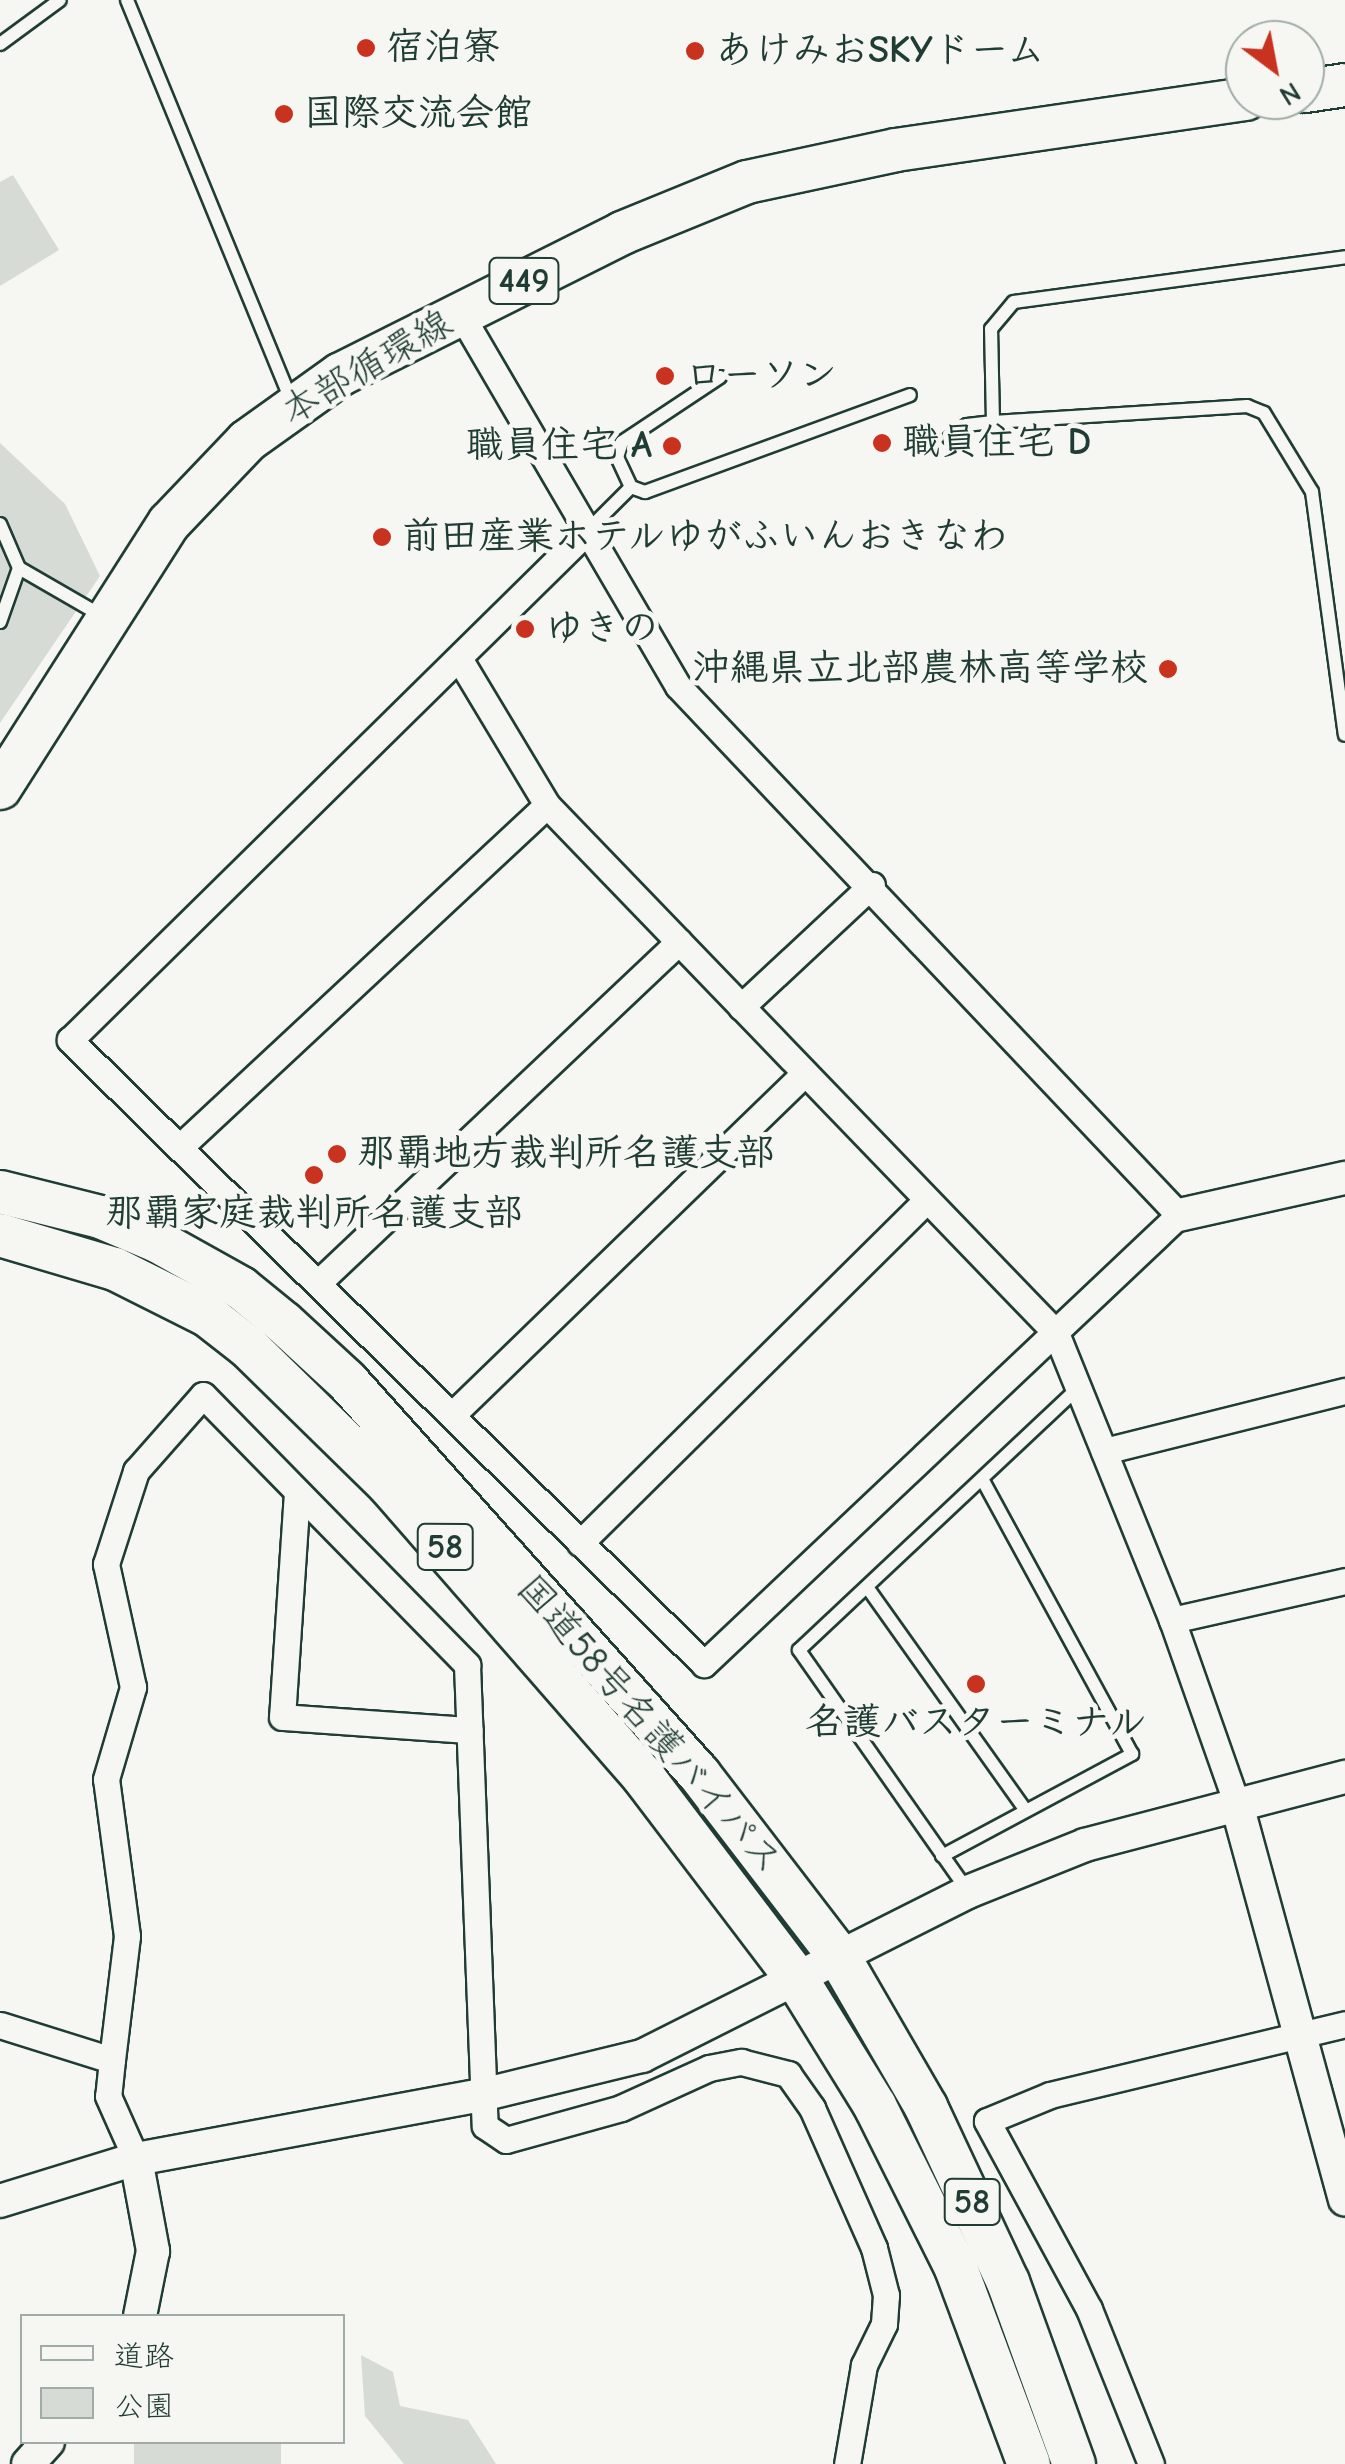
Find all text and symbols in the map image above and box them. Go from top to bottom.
north arrow [1225,20,1325,120]
place label: 宿泊寮 [386,25,500,71]
place label: あけみおSKYドーム [715,28,1045,74]
marker: 宿泊寮 [355,37,377,59]
marker: あけみおSKYドーム [684,40,706,62]
text: N [1274,75,1306,112]
place label: 国際交流会館 [304,91,532,137]
marker: 国際交流会館 [273,103,295,125]
road number: 449 [486,251,562,311]
street label: 本部循環線 [273,301,461,435]
place label: ローソン [685,353,837,399]
marker: ローソン [654,365,676,387]
place label: 職員住宅 D [902,420,1091,466]
place label: 職員住宅 A [465,423,652,469]
marker: 職員住宅 D [871,432,893,454]
marker: 職員住宅 A [661,435,683,457]
place label: 前田産業ホテルゆがふいんおきなわ [402,514,1010,560]
marker: 前田産業ホテルゆがふいんおきなわ [371,526,393,548]
place label: ゆきの [545,606,659,652]
marker: ゆきの [514,618,536,640]
place label: 沖縄県立北部農林高等学校 [692,646,1148,692]
marker: 沖縄県立北部農林高等学校 [1157,658,1179,680]
place label: 那覇地方裁判所名護支部 [357,1131,775,1177]
marker: 那覇地方裁判所名護支部 [326,1143,348,1165]
marker: 那覇家庭裁判所名護支部 [303,1164,325,1186]
place label: 那覇家庭裁判所名護支部 [105,1191,523,1237]
road number: 58 [415,1517,475,1577]
street label: 国道58号名護バイパス [506,1566,792,1884]
marker: 名護バスターミナル [965,1673,987,1695]
place label: 名護バスターミナル [805,1700,1147,1746]
road number: 58 [942,2172,1002,2232]
legend [20,2314,345,2444]
text: 道路 [114,2339,174,2374]
text: 公園 [114,2389,174,2424]

